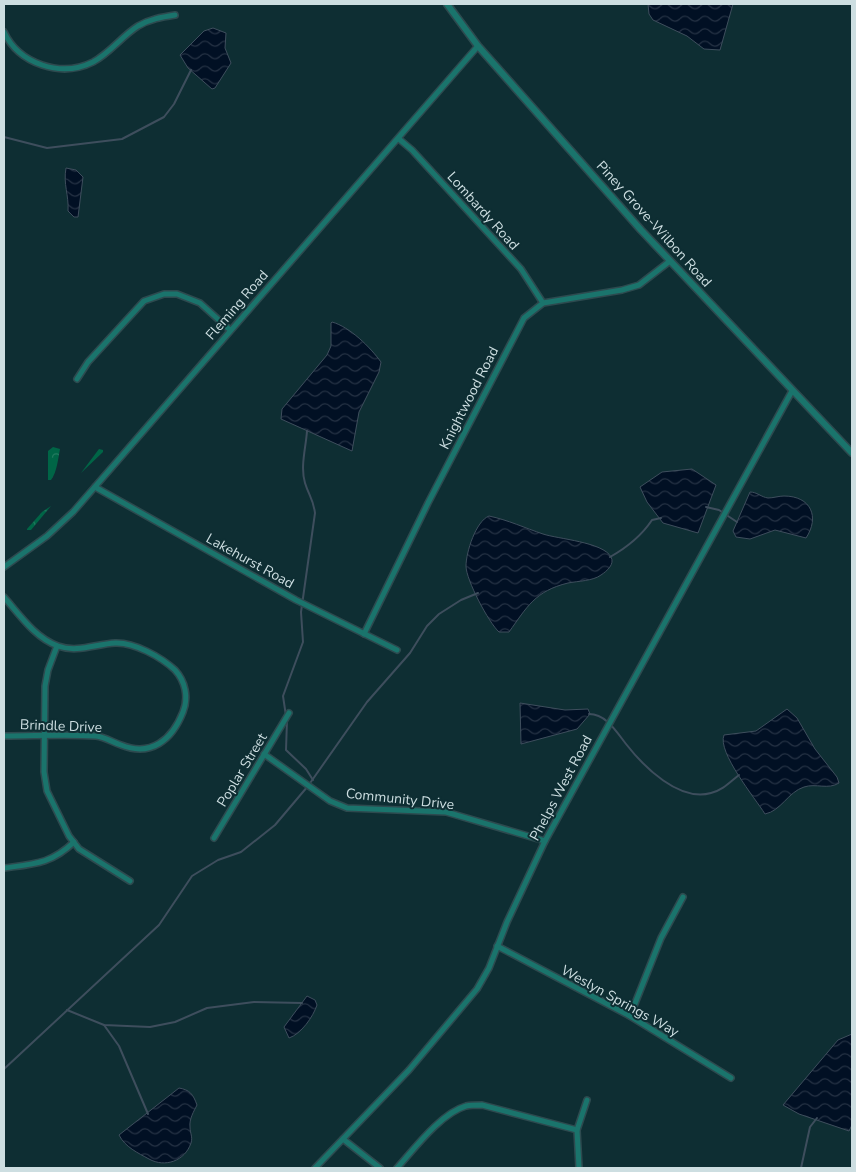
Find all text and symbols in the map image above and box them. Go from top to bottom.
street label: Piney Grove-Wilbon Road [592,157,716,291]
street label: Lombardy Road [443,168,523,254]
street label: Fleming Road [201,266,273,344]
street label: Knightwood Road [435,343,503,453]
street label: Lakehurst Road [203,529,297,593]
street label: Brindle Drive [20,715,102,737]
street label: Poplar Street [213,730,272,810]
street label: Phelps West Road [525,732,597,844]
street label: Community Drive [345,784,455,814]
street label: Weslyn Springs Way [558,961,683,1042]

